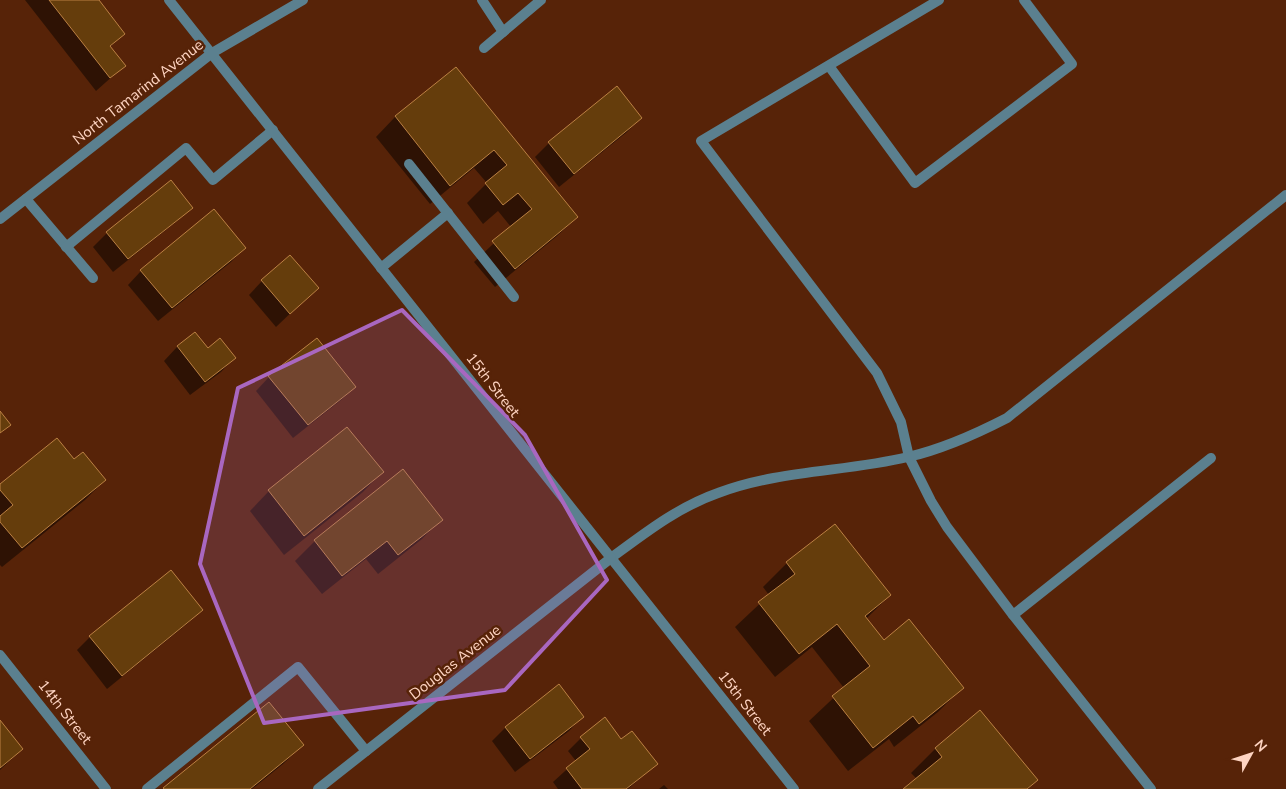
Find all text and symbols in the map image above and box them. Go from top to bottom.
street label: North Tamarind Avenue [69,35,207,149]
street label: 15th Street [462,349,525,422]
street label: Douglas Avenue [405,620,505,704]
street label: 15th Street [714,667,777,740]
street label: 14th Street [34,676,97,749]
north arrow [1226,729,1276,779]
text: N [1250,736,1271,756]

